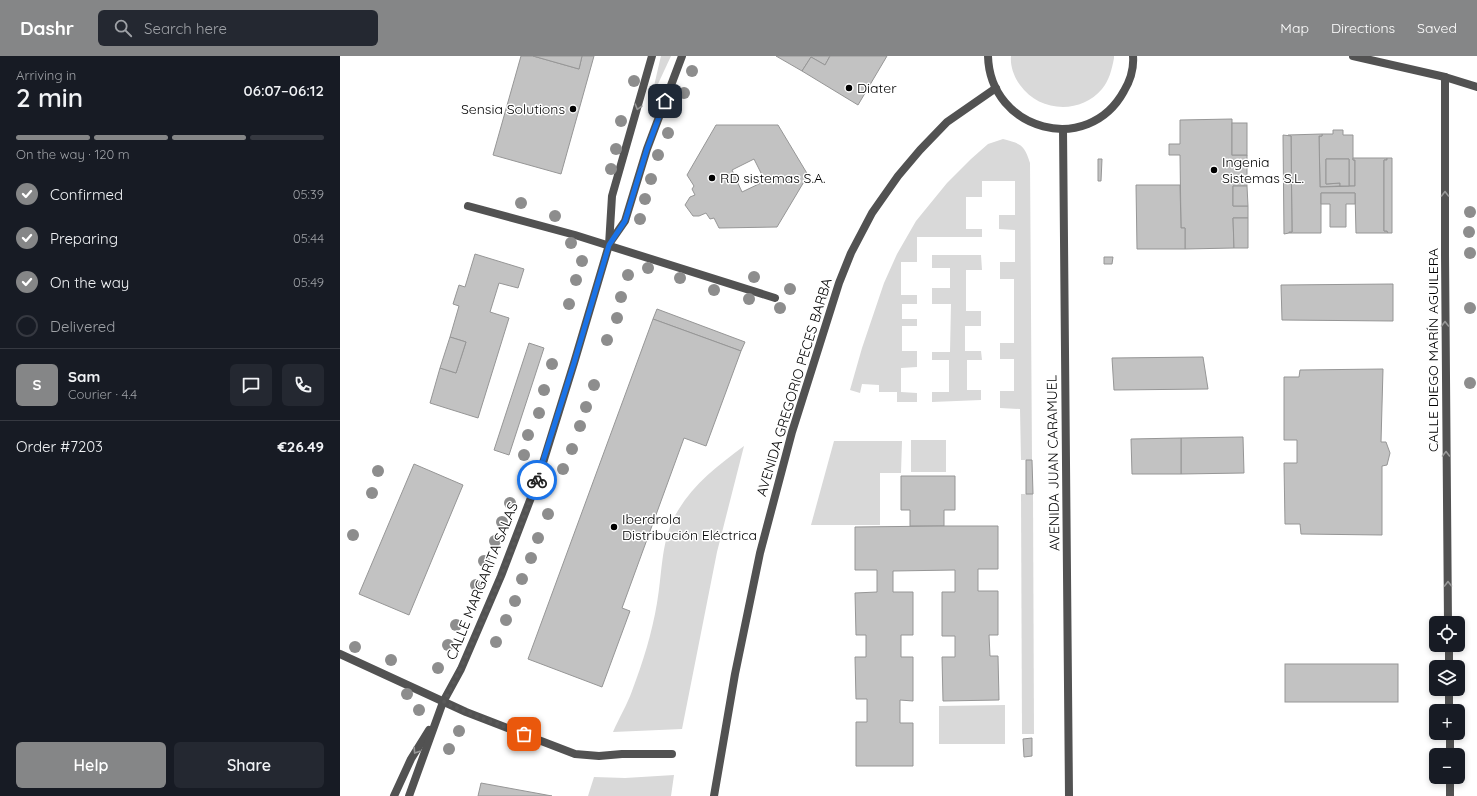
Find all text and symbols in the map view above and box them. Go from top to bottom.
search box [98,10,378,46]
text: Dashr [20,16,74,40]
icon: search [112,17,134,39]
text: Search here [144,19,227,38]
text: Map [1280,19,1309,37]
text: Directions [1331,19,1395,37]
text: Saved [1417,19,1457,37]
text: Arriving in [16,67,76,83]
place label: Diater [857,79,897,97]
text: 2 min [16,81,83,114]
text: 06:07–06:12 [244,81,324,100]
marker: Diater [844,83,854,93]
pin [648,84,682,118]
icon: home [654,90,676,112]
place label: Sensia Solutions [461,100,565,118]
marker: Sensia Solutions [568,104,578,114]
one-way arrow [634,104,642,110]
text: On the way · 120 m [16,146,130,162]
place label: Ingenia Sistemas S.L. [1222,153,1304,187]
marker: Ingenia Sistemas S.L. [1209,165,1219,175]
place label: RD sistemas S.A. [720,169,826,187]
marker: RD sistemas S.A. [707,173,717,183]
icon: check [16,183,38,205]
text: Confirmed [50,185,123,204]
text: 05:39 [293,186,324,202]
one-way arrow [1441,191,1449,197]
icon: check [16,227,38,249]
text: Preparing [50,229,118,248]
text: 05:44 [293,230,324,246]
street label: CALLE DIEGO MARÍN AGUILERA [1424,248,1442,452]
icon: check [16,271,38,293]
text: On the way [50,273,129,292]
text: 05:49 [293,274,324,290]
street label: AVENIDA GREGORIO PECES BARBA [752,276,836,498]
text: Delivered [50,317,115,336]
one-way arrow [1441,321,1449,327]
button: chat [230,364,272,406]
button: phone [282,364,324,406]
text: Sam [68,367,100,386]
street label: AVENIDA JUAN CARAMUEL [1042,374,1064,551]
text: S [33,375,41,394]
text: Courier · 4.4 [68,386,137,402]
text: Order #7203 [16,437,103,456]
text: €26.49 [277,437,324,456]
one-way arrow [1442,451,1450,457]
courier [517,460,557,500]
icon: bike [526,469,548,491]
street label: CALLE MARGARITA SALAS [442,499,522,662]
place label: Iberdrola Distribución Eléctrica [622,510,757,544]
marker: Iberdrola Distribución Eléctrica [609,522,619,532]
one-way arrow [1444,581,1452,587]
map controls [1429,616,1465,784]
button: locate [1429,616,1465,652]
button: layers [1429,660,1465,696]
button: + [1429,704,1465,740]
pin [507,717,541,751]
icon: bag [513,723,535,745]
button: Help [16,742,166,788]
button: Share [174,742,324,788]
one-way arrow [414,746,421,753]
button: − [1429,748,1465,784]

